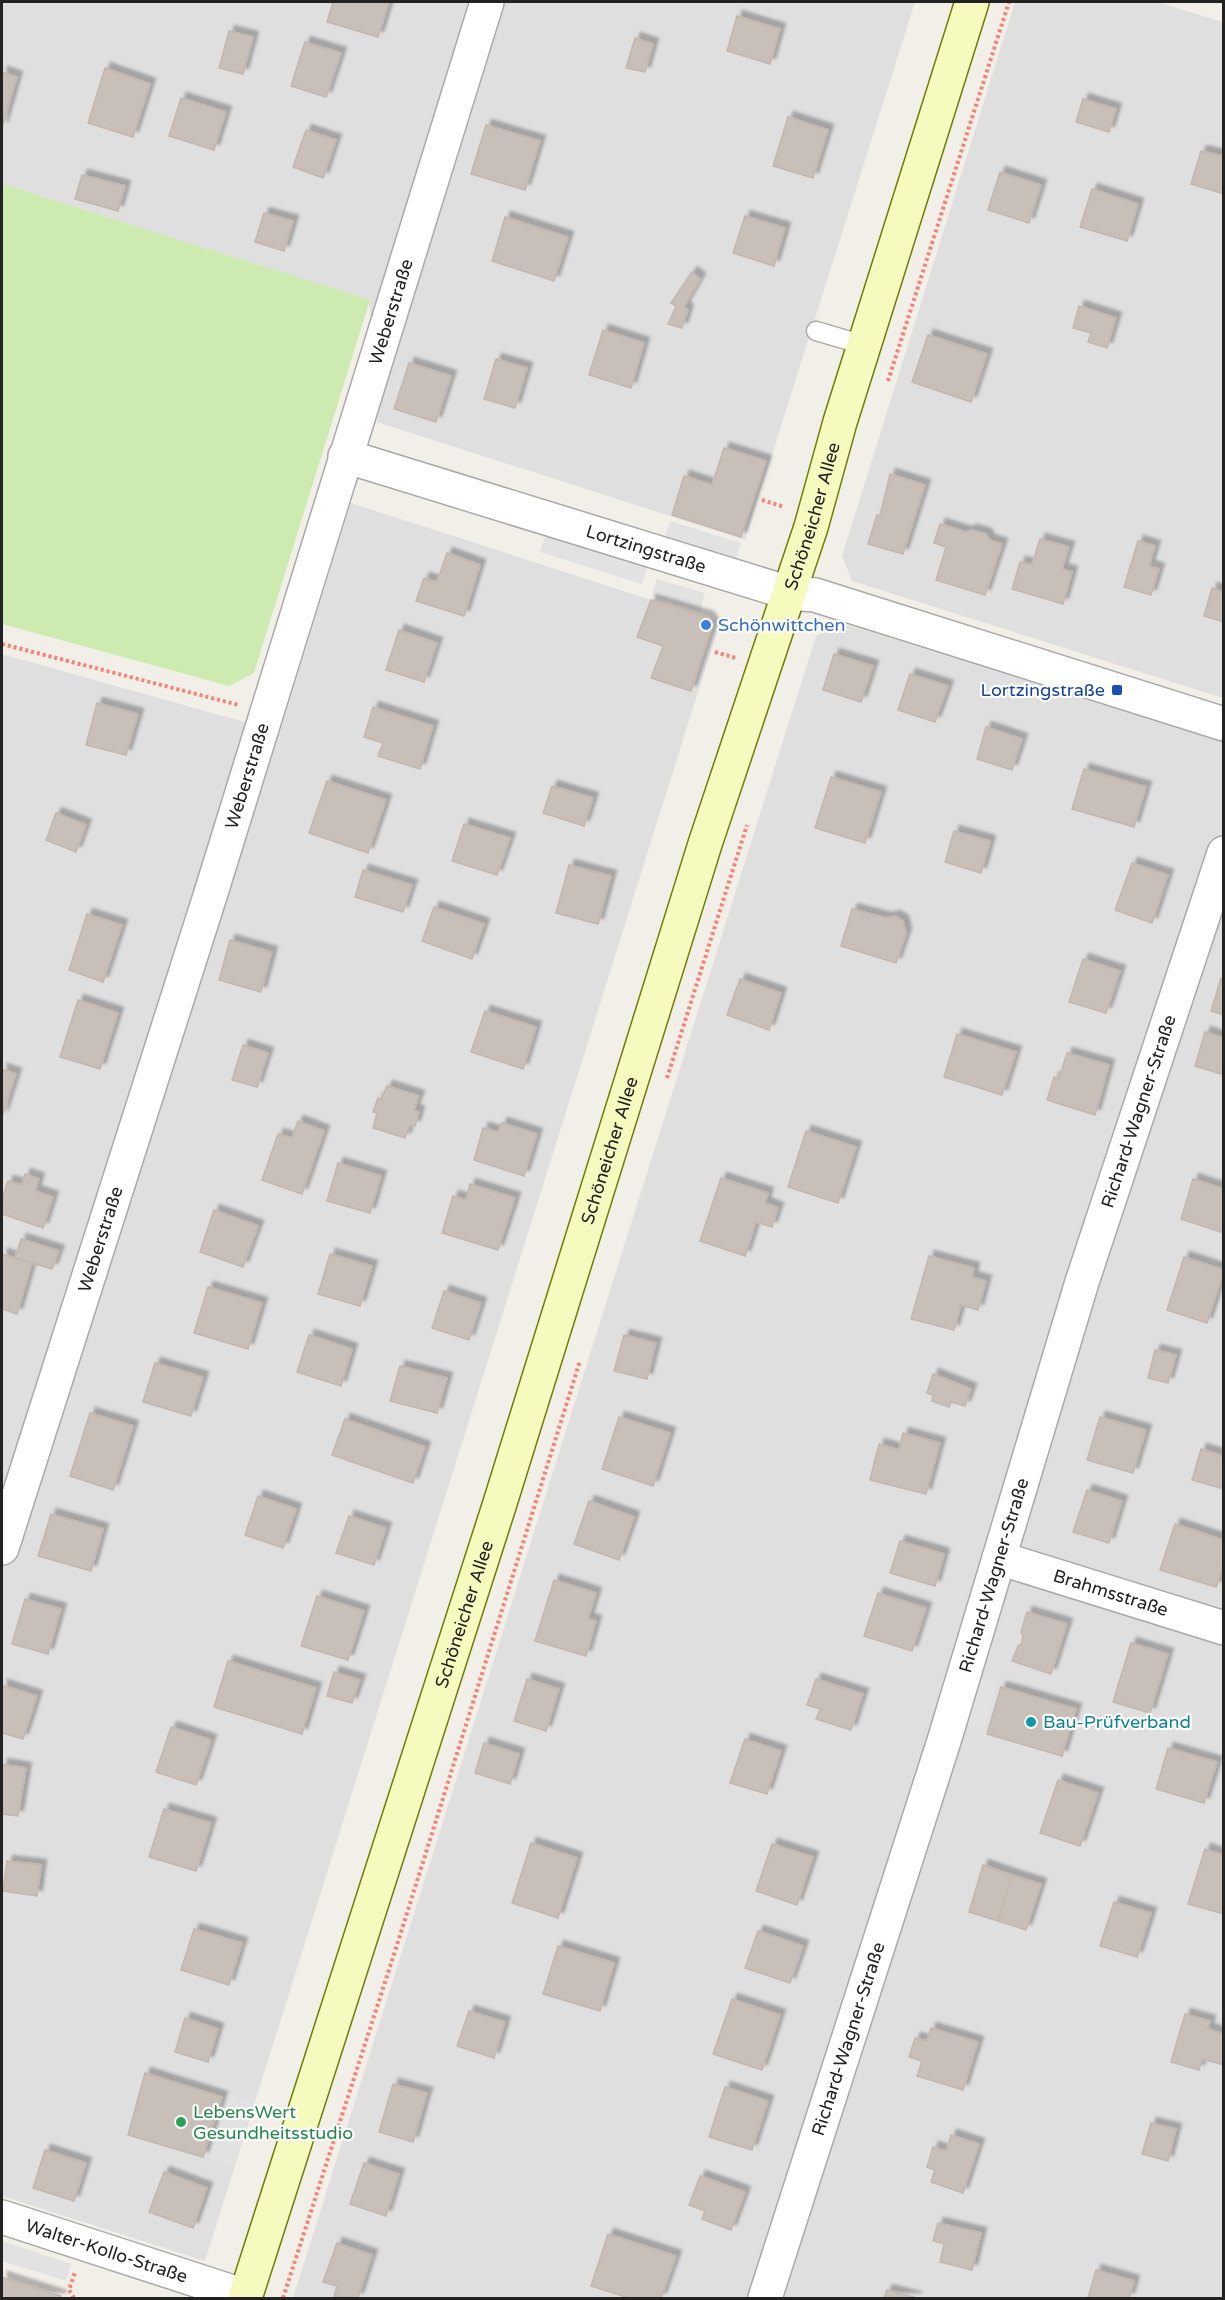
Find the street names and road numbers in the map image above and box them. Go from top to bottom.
street label: Weberstraße [364,256,418,367]
street label: Schöneicher Allee [780,440,845,593]
street label: Lortzingstraße [583,520,709,578]
street label: Weberstraße [220,720,274,832]
street label: Richard-Wagner-Straße [1096,1012,1181,1211]
street label: Schöneicher Allee [576,1074,643,1227]
street label: Weberstraße [73,1184,128,1295]
street label: Richard-Wagner-Straße [954,1475,1033,1675]
street label: Schöneicher Allee [430,1538,498,1691]
street label: Brahmsstraße [1051,1565,1171,1621]
street label: Richard-Wagner-Straße [807,1939,890,2139]
street label: Walter-Kollo-Straße [23,2214,190,2288]

